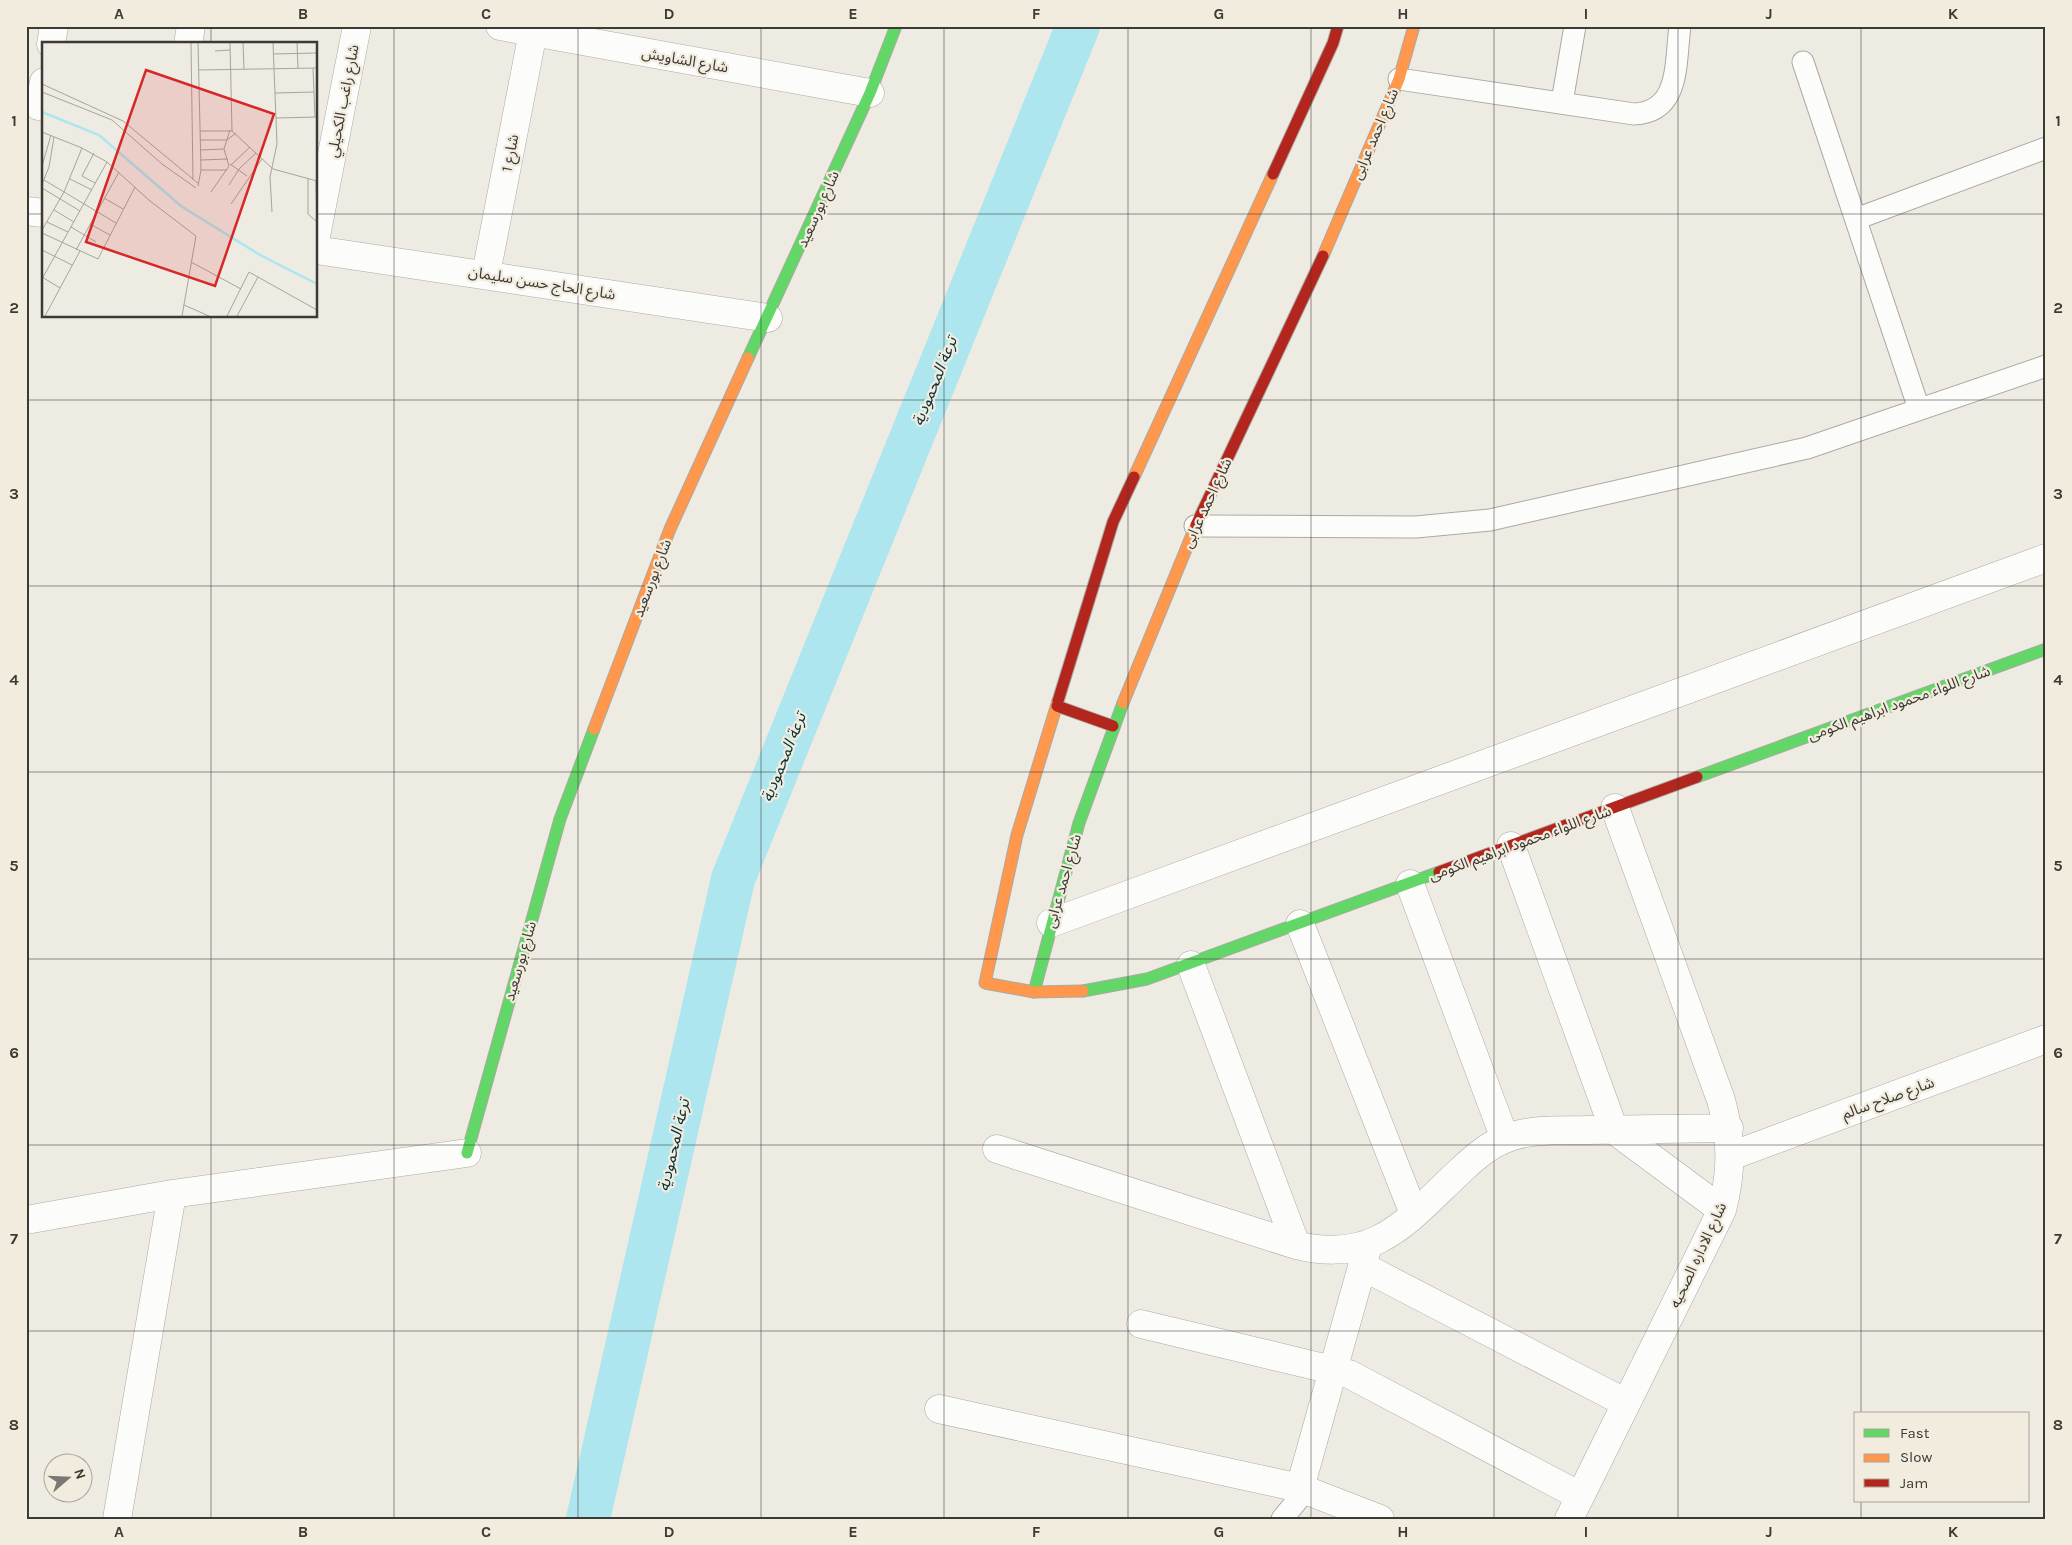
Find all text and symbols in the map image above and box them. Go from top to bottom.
text: A [114,4,124,23]
text: B [298,4,308,23]
text: C [481,4,491,23]
text: D [664,4,675,23]
text: E [848,4,858,23]
text: F [1032,4,1041,23]
text: G [1214,4,1224,23]
text: H [1397,4,1409,23]
text: I [1584,4,1588,23]
text: J [1765,4,1773,23]
text: K [1948,4,1959,23]
inset map [42,42,318,318]
street label: شارع راغب الكحيلي [323,43,366,160]
street label: شارع الشاويش [640,44,730,79]
street label: شارع احمد عرابى [1348,86,1405,183]
text: 1 [11,111,17,130]
text: 1 [2055,111,2061,130]
street label: شارع 1 [498,133,525,174]
street label: شارع بورسعيد [793,168,846,251]
street label: شارع الحاج حسن سليمان [467,262,617,307]
text: 2 [9,298,19,317]
text: 2 [2053,298,2063,317]
water label: ترعة المحمودية [908,332,962,429]
street label: شارع احمد عرابى [1178,455,1239,552]
text: 3 [9,484,19,503]
text: 3 [2053,484,2063,503]
street label: شارع بورسعيد [629,536,678,621]
street label: شارع اللواء محمود ابراهيم الكومى [1805,661,1994,747]
text: 4 [9,670,19,689]
text: 4 [2053,670,2063,689]
water label: ترعة المحمودية [757,708,811,805]
street label: شارع اللواء محمود ابراهيم الكومى [1426,801,1615,887]
street label: شارع احمد عرابى [1041,832,1088,931]
text: 5 [9,856,19,875]
text: 5 [2053,856,2063,875]
street label: شارع بورسعيد [500,919,543,1004]
text: 6 [9,1043,19,1062]
text: 6 [2053,1043,2063,1062]
street label: شارع صلاح سالم [1839,1073,1938,1126]
water label: ترعة المحمودية [654,1095,694,1193]
street label: شارع الاداره الصحيه [1666,1199,1733,1312]
text: 7 [10,1229,18,1248]
text: 7 [2054,1229,2062,1248]
legend [1854,1412,2030,1502]
text: 8 [9,1415,19,1434]
text: 8 [2053,1415,2063,1434]
text: Fast [1900,1424,1930,1442]
text: Slow [1900,1448,1932,1466]
north arrow [42,1452,92,1502]
text: N [70,1466,89,1481]
text: Jam [1900,1474,1928,1492]
text: A [114,1522,124,1541]
text: B [298,1522,308,1541]
text: C [481,1522,491,1541]
text: D [664,1522,675,1541]
text: E [848,1522,858,1541]
text: F [1032,1522,1041,1541]
text: G [1214,1522,1224,1541]
text: H [1397,1522,1409,1541]
text: I [1584,1522,1588,1541]
text: J [1765,1522,1773,1541]
text: K [1948,1522,1959,1541]

